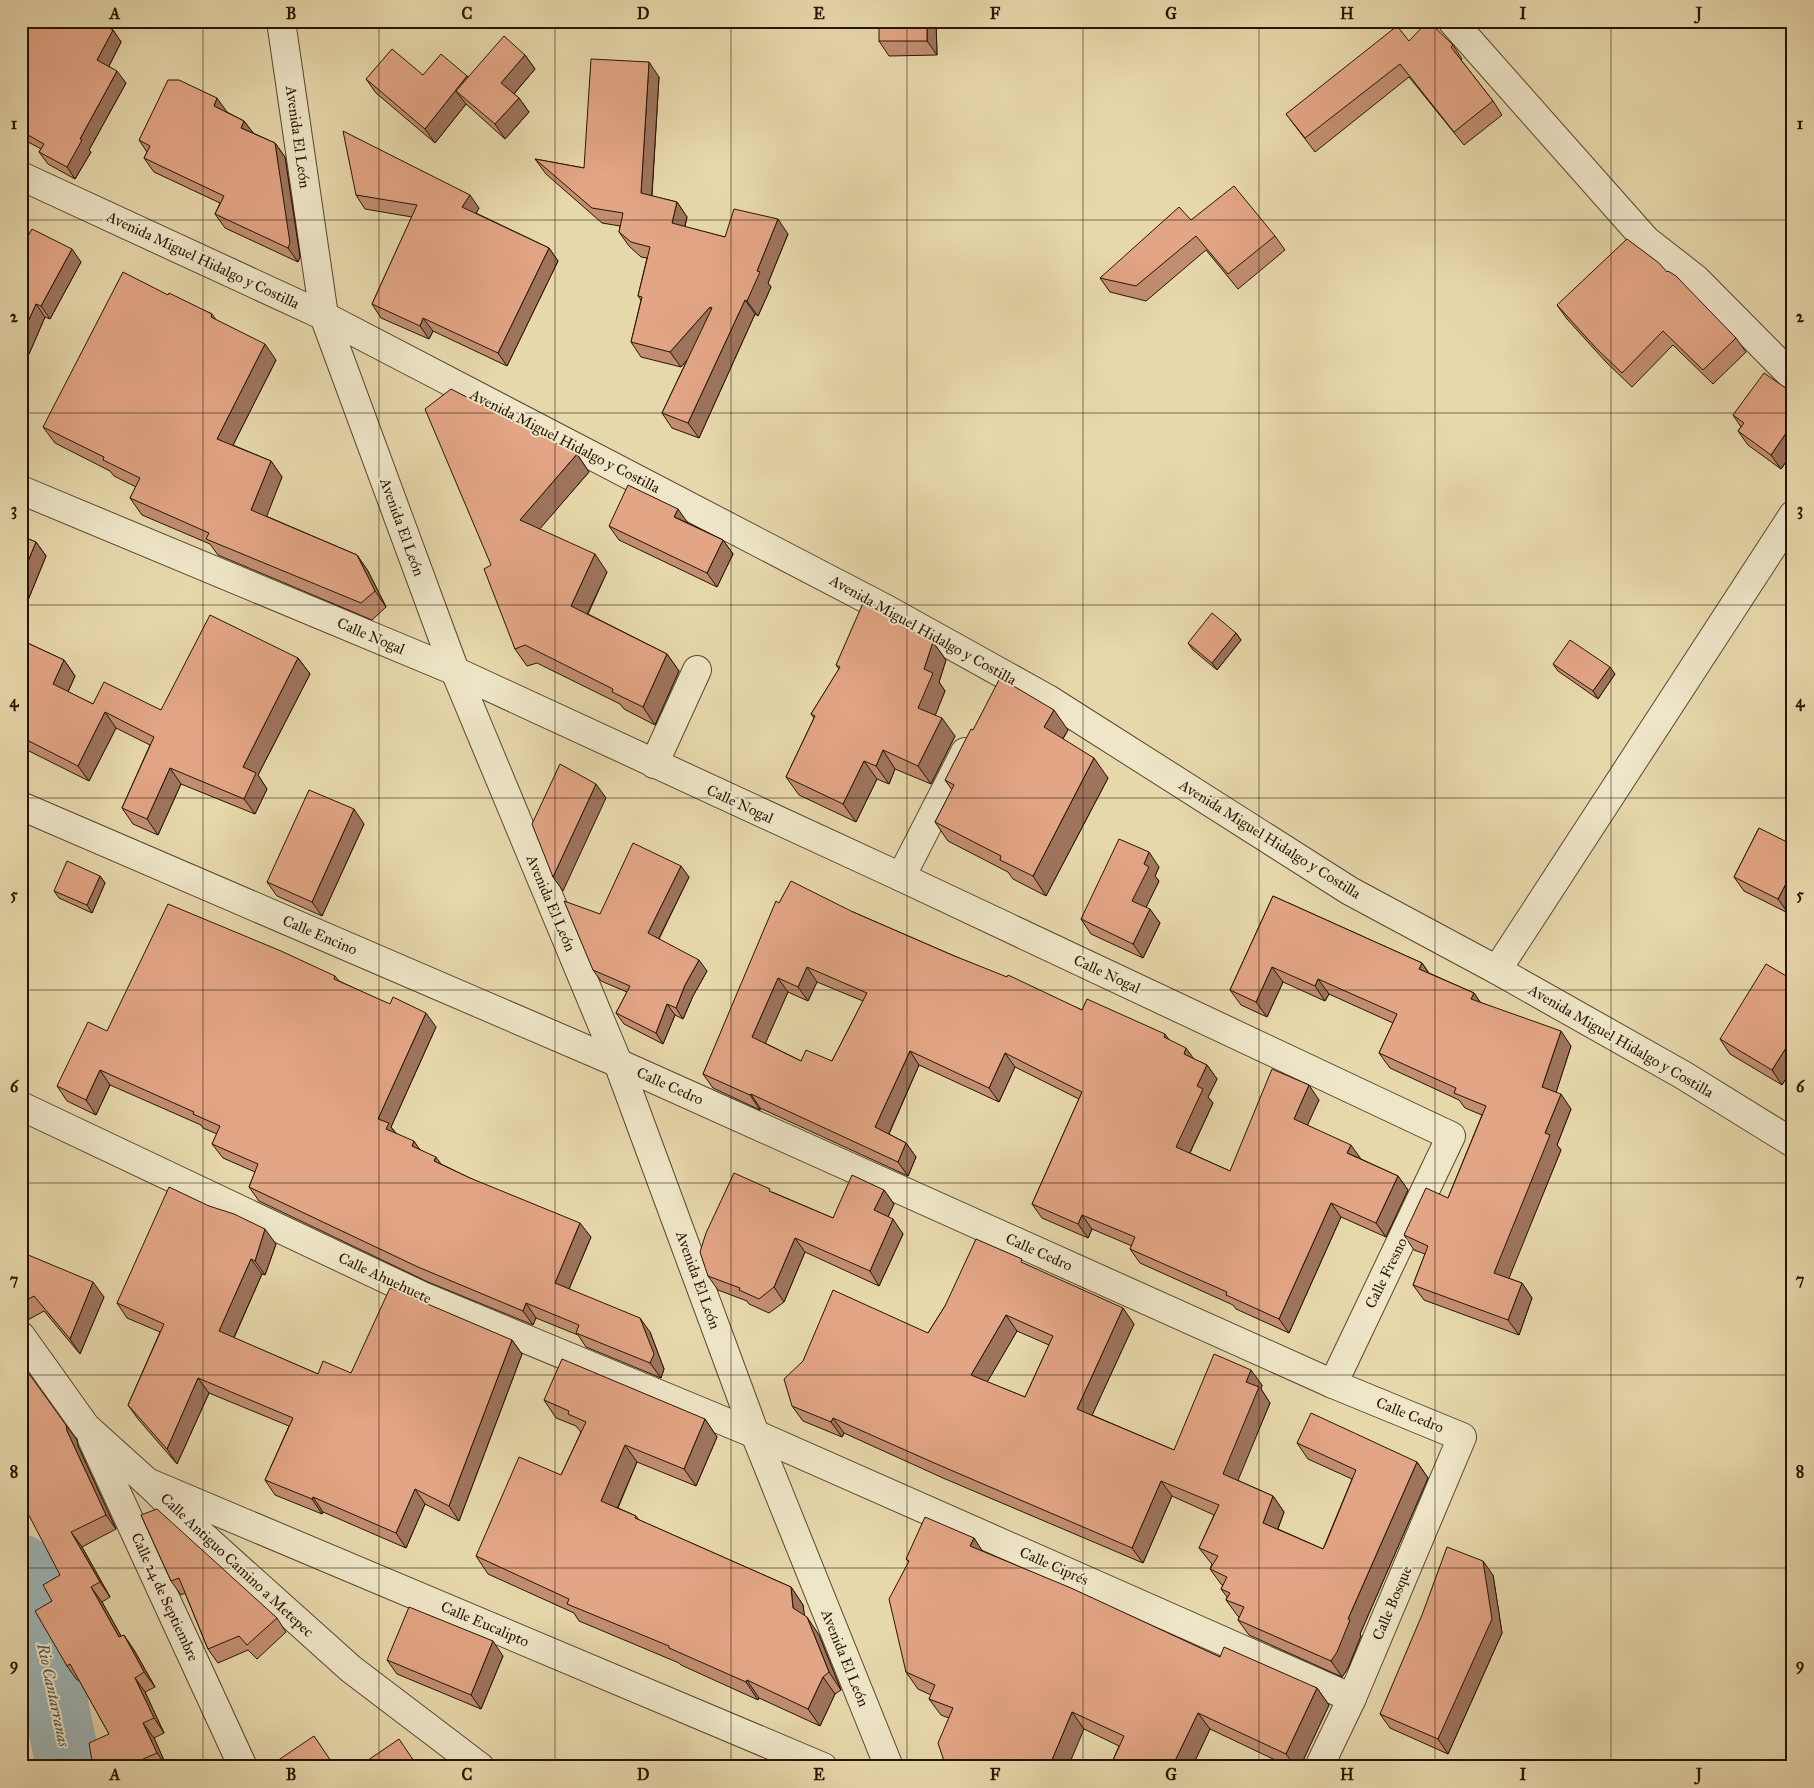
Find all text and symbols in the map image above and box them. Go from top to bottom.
text: A [109,4,121,23]
text: B [286,4,296,23]
text: C [462,4,473,23]
text: D [637,4,650,23]
text: E [813,4,825,23]
text: F [990,4,1001,23]
text: G [1165,4,1177,23]
text: H [1340,4,1354,23]
text: I [1520,4,1527,23]
text: J [1694,4,1703,24]
street label: Avenida El León [282,84,314,189]
text: 1 [11,114,18,133]
text: 1 [1797,114,1804,133]
street label: Avenida Miguel Hidalgo y Costilla [103,207,303,313]
text: 2 [10,307,19,326]
text: 2 [1796,307,1805,326]
street label: Avenida Miguel Hidalgo y Costilla [466,385,664,497]
street label: Avenida El León [376,474,428,579]
text: 3 [11,500,17,520]
text: 3 [1797,500,1803,520]
street label: Avenida Miguel Hidalgo y Costilla [826,571,1020,689]
street label: Calle Nogal [335,614,408,659]
text: 4 [10,692,20,712]
text: 4 [1796,692,1806,712]
street label: Avenida Miguel Hidalgo y Costilla [1175,775,1365,903]
street label: Calle Nogal [704,781,777,828]
street label: Avenida El León [522,851,579,954]
text: 5 [10,885,18,904]
text: 5 [1796,885,1804,904]
street label: Calle Encino [280,911,360,959]
street label: Calle Nogal [1071,951,1144,998]
street label: Avenida Miguel Hidalgo y Costilla [1524,980,1717,1102]
street label: Calle Cedro [634,1063,707,1109]
text: 6 [10,1077,19,1096]
text: 6 [1796,1077,1805,1096]
street label: Avenida El León [672,1227,724,1332]
street label: Calle Cedro [1003,1229,1076,1275]
street label: Calle Fresno [1361,1234,1411,1311]
street label: Calle Ahuehuete [336,1249,434,1307]
text: 7 [10,1270,19,1289]
text: 7 [1796,1270,1805,1289]
street label: Calle Cedro [1374,1393,1447,1437]
text: 8 [10,1462,18,1481]
text: 8 [1796,1462,1804,1481]
street label: Calle Antiguo Camino a Metepec [157,1489,317,1641]
street label: Calle 24 de Septiembre [127,1530,203,1664]
street label: Calle Ciprés [1017,1543,1091,1589]
street label: Calle Bosque [1368,1563,1417,1643]
street label: Calle Eucalipto [438,1597,532,1651]
street label: Avenida El León [817,1606,873,1709]
water label: Rio Cantarranas [33,1641,74,1749]
text: 9 [10,1655,18,1675]
text: 9 [1796,1655,1804,1675]
text: A [109,1765,121,1784]
text: B [286,1765,296,1784]
text: C [462,1765,473,1784]
text: D [637,1765,650,1784]
text: E [813,1765,825,1784]
text: F [990,1765,1001,1784]
text: G [1165,1765,1177,1784]
text: H [1340,1765,1354,1784]
text: I [1520,1765,1527,1784]
text: J [1694,1765,1703,1785]

